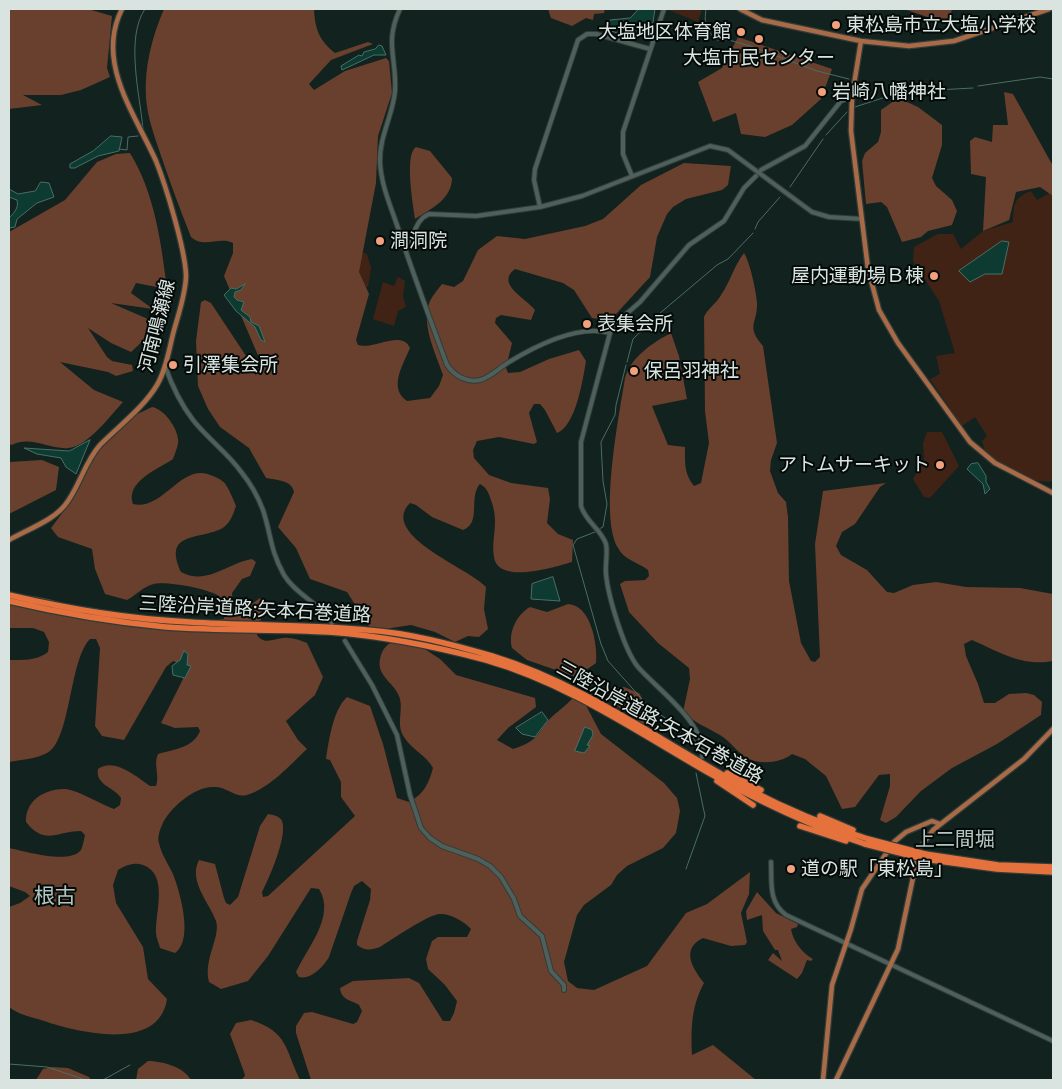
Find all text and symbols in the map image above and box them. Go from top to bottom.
place label: 東松島市立大塩小学校 [846,14,1036,36]
marker: 東松島市立大塩小学校 [830,19,842,31]
place label: 大塩地区体育館 [598,21,731,43]
marker: 大塩地区体育館 [735,26,747,38]
marker: 大塩市民センター [753,33,765,45]
place label: 大塩市民センター [683,47,835,69]
place label: 岩崎八幡神社 [832,81,946,103]
marker: 岩崎八幡神社 [816,86,828,98]
place label: 澗洞院 [390,230,447,252]
marker: 澗洞院 [374,235,386,247]
place label: 屋内運動場Ｂ棟 [791,265,924,287]
marker: 屋内運動場Ｂ棟 [928,270,940,282]
street label: 河南鳴瀬線 [134,277,180,375]
place label: 表集会所 [597,313,673,335]
marker: 表集会所 [581,318,593,330]
place label: 引澤集会所 [183,354,278,376]
marker: 引澤集会所 [167,359,179,371]
place label: 保呂羽神社 [644,360,739,382]
marker: 保呂羽神社 [628,365,640,377]
place label: アトムサーキット [778,454,930,476]
marker: アトムサーキット [934,459,946,471]
street label: 三陸沿岸道路;矢本石巻道路 [138,592,372,626]
street label: 三陸沿岸道路;矢本石巻道路 [553,656,767,788]
district label: 上二間堀 [915,827,995,851]
place label: 道の駅「東松島」 [801,858,953,880]
marker: 道の駅「東松島」 [785,863,797,875]
district label: 根古 [34,883,76,909]

